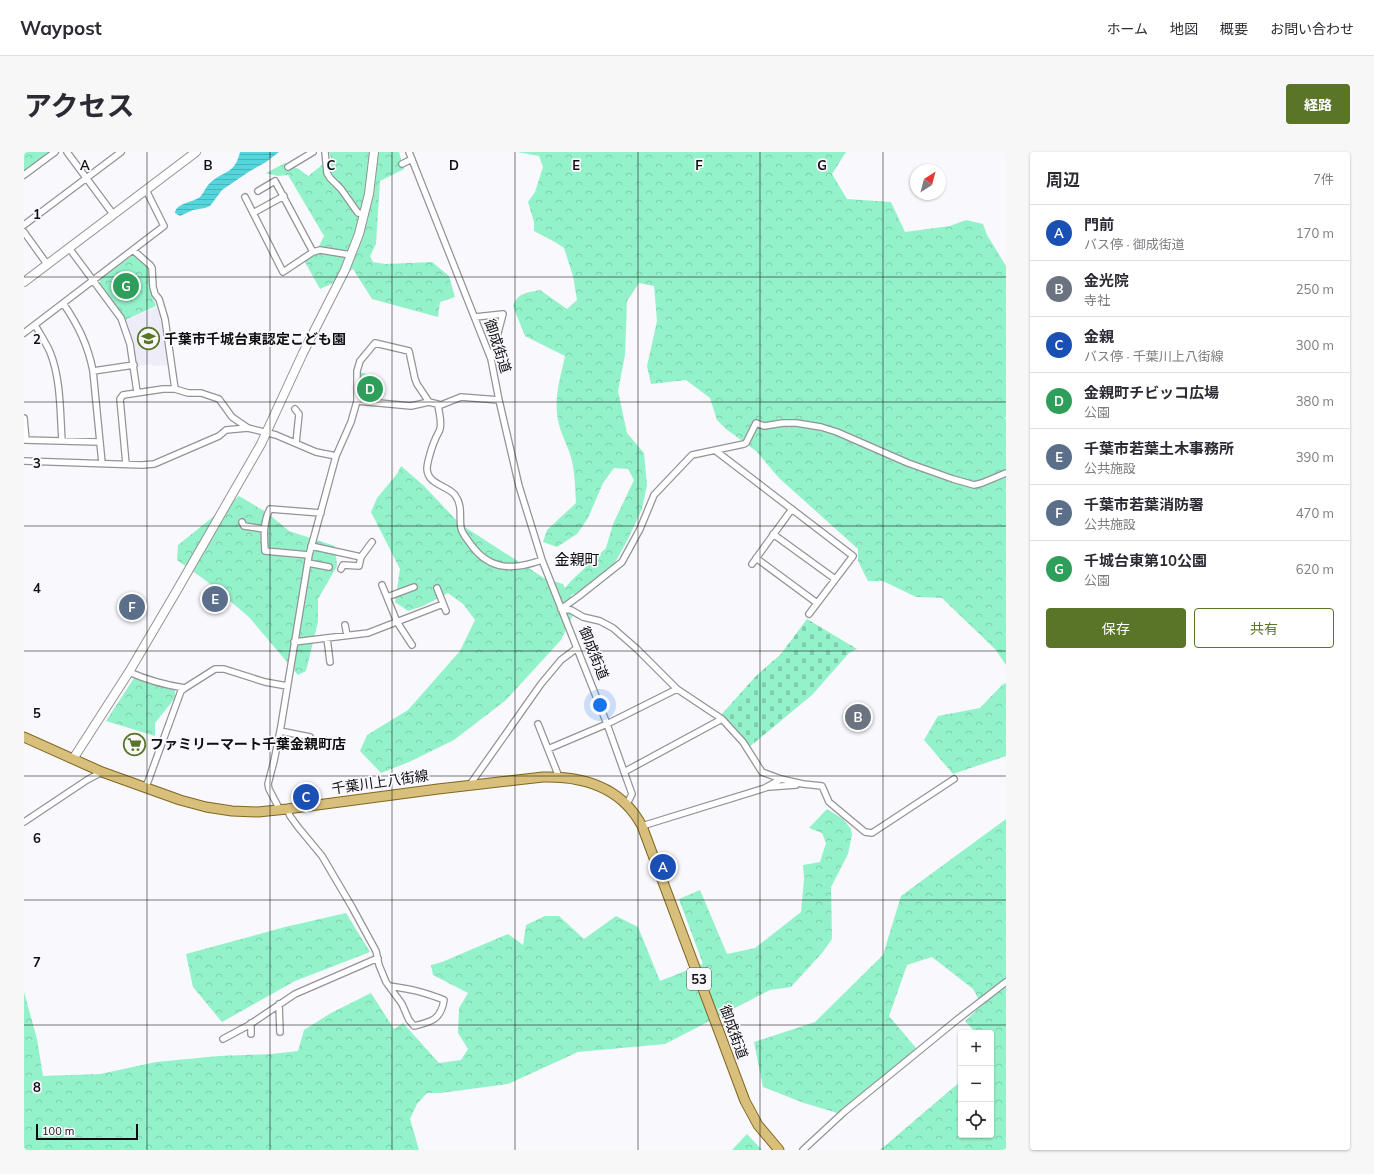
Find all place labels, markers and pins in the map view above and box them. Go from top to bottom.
pin: G [113,271,139,301]
school or university icon: 千葉市千城台東認定こども園 [135,326,161,352]
place label: 千葉市千城台東認定こども園 [164,330,346,348]
pin: D [357,374,383,404]
pin: E [202,584,228,614]
pin: F [119,592,145,622]
pin: B [845,702,871,732]
supermarket icon: ファミリーマート千葉金親町店 [122,731,148,757]
place label: ファミリーマート千葉金親町店 [150,735,346,753]
pin: C [293,782,319,812]
pin: A [650,852,676,882]

